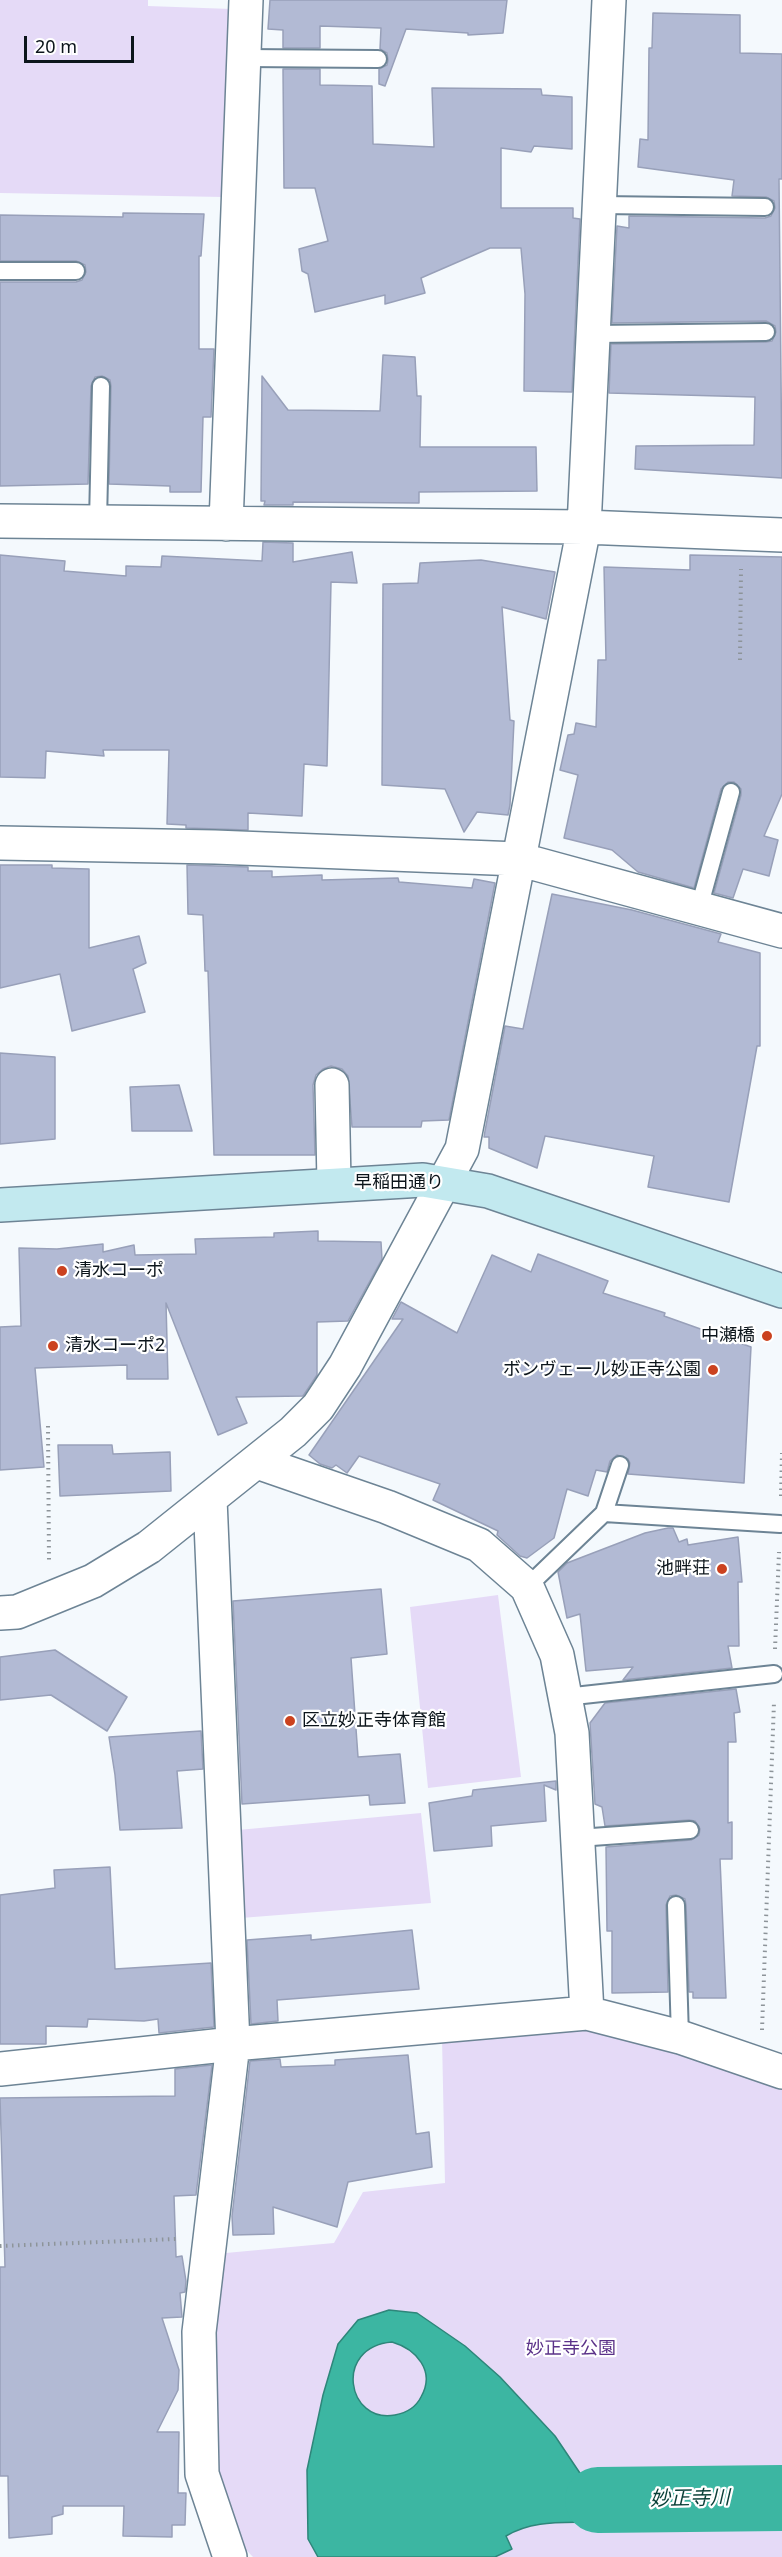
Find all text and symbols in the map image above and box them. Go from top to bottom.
scale bar [27,24,136,62]
text: 20 m [35,34,77,58]
street label: 早稲田通り [354,1172,444,1194]
place label: 清水コーポ [74,1260,164,1282]
marker: 清水コーポ [55,1264,69,1278]
place label: 中瀬橋 [701,1325,755,1347]
marker: 中瀬橋 [760,1329,774,1343]
place label: 清水コーポ2 [65,1335,165,1357]
marker: 清水コーポ2 [46,1339,60,1353]
place label: ボンヴェール妙正寺公園 [503,1359,701,1381]
marker: ボンヴェール妙正寺公園 [706,1363,720,1377]
place label: 池畔荘 [656,1558,710,1580]
marker: 池畔荘 [715,1562,729,1576]
place label: 区立妙正寺体育館 [302,1710,446,1732]
marker: 区立妙正寺体育館 [283,1714,297,1728]
park label: 妙正寺公園 [526,2338,616,2360]
water label: 妙正寺川 [650,2486,730,2512]

